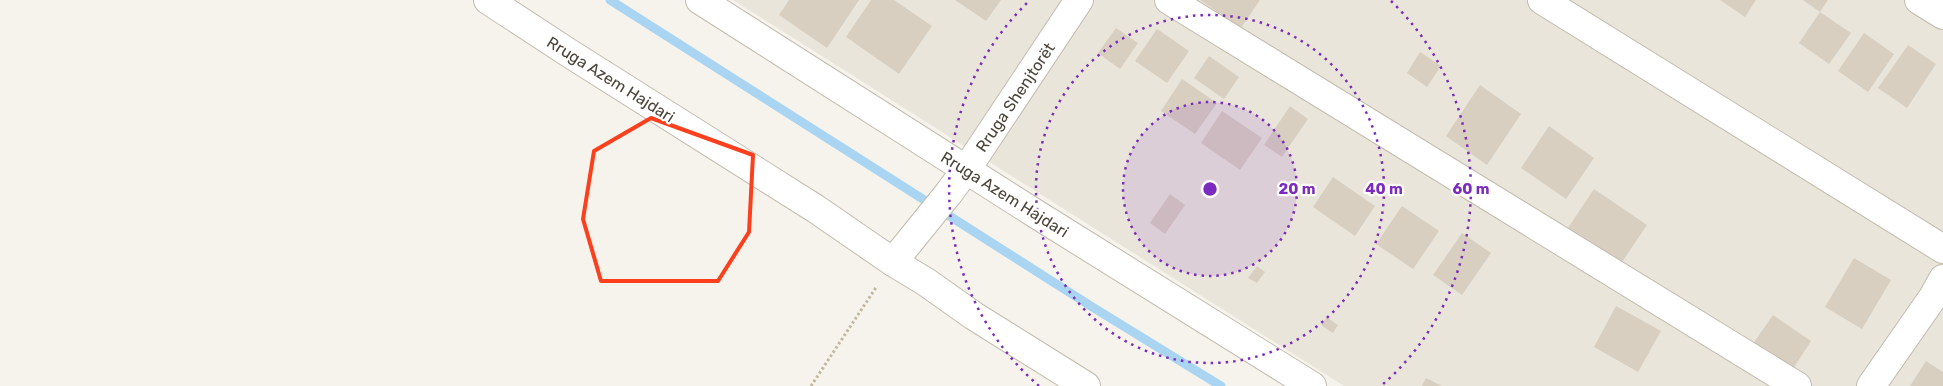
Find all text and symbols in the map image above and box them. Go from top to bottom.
street label: Rruga Azem Hajdari [543,32,678,126]
street label: Rruga Shenjtorët [972,39,1059,155]
street label: Rruga Azem Hajdari [937,147,1072,241]
centre of rings [1201,180,1219,198]
text: 20 m [1279,180,1315,198]
text: 40 m [1365,180,1403,198]
text: 60 m [1453,180,1489,198]

